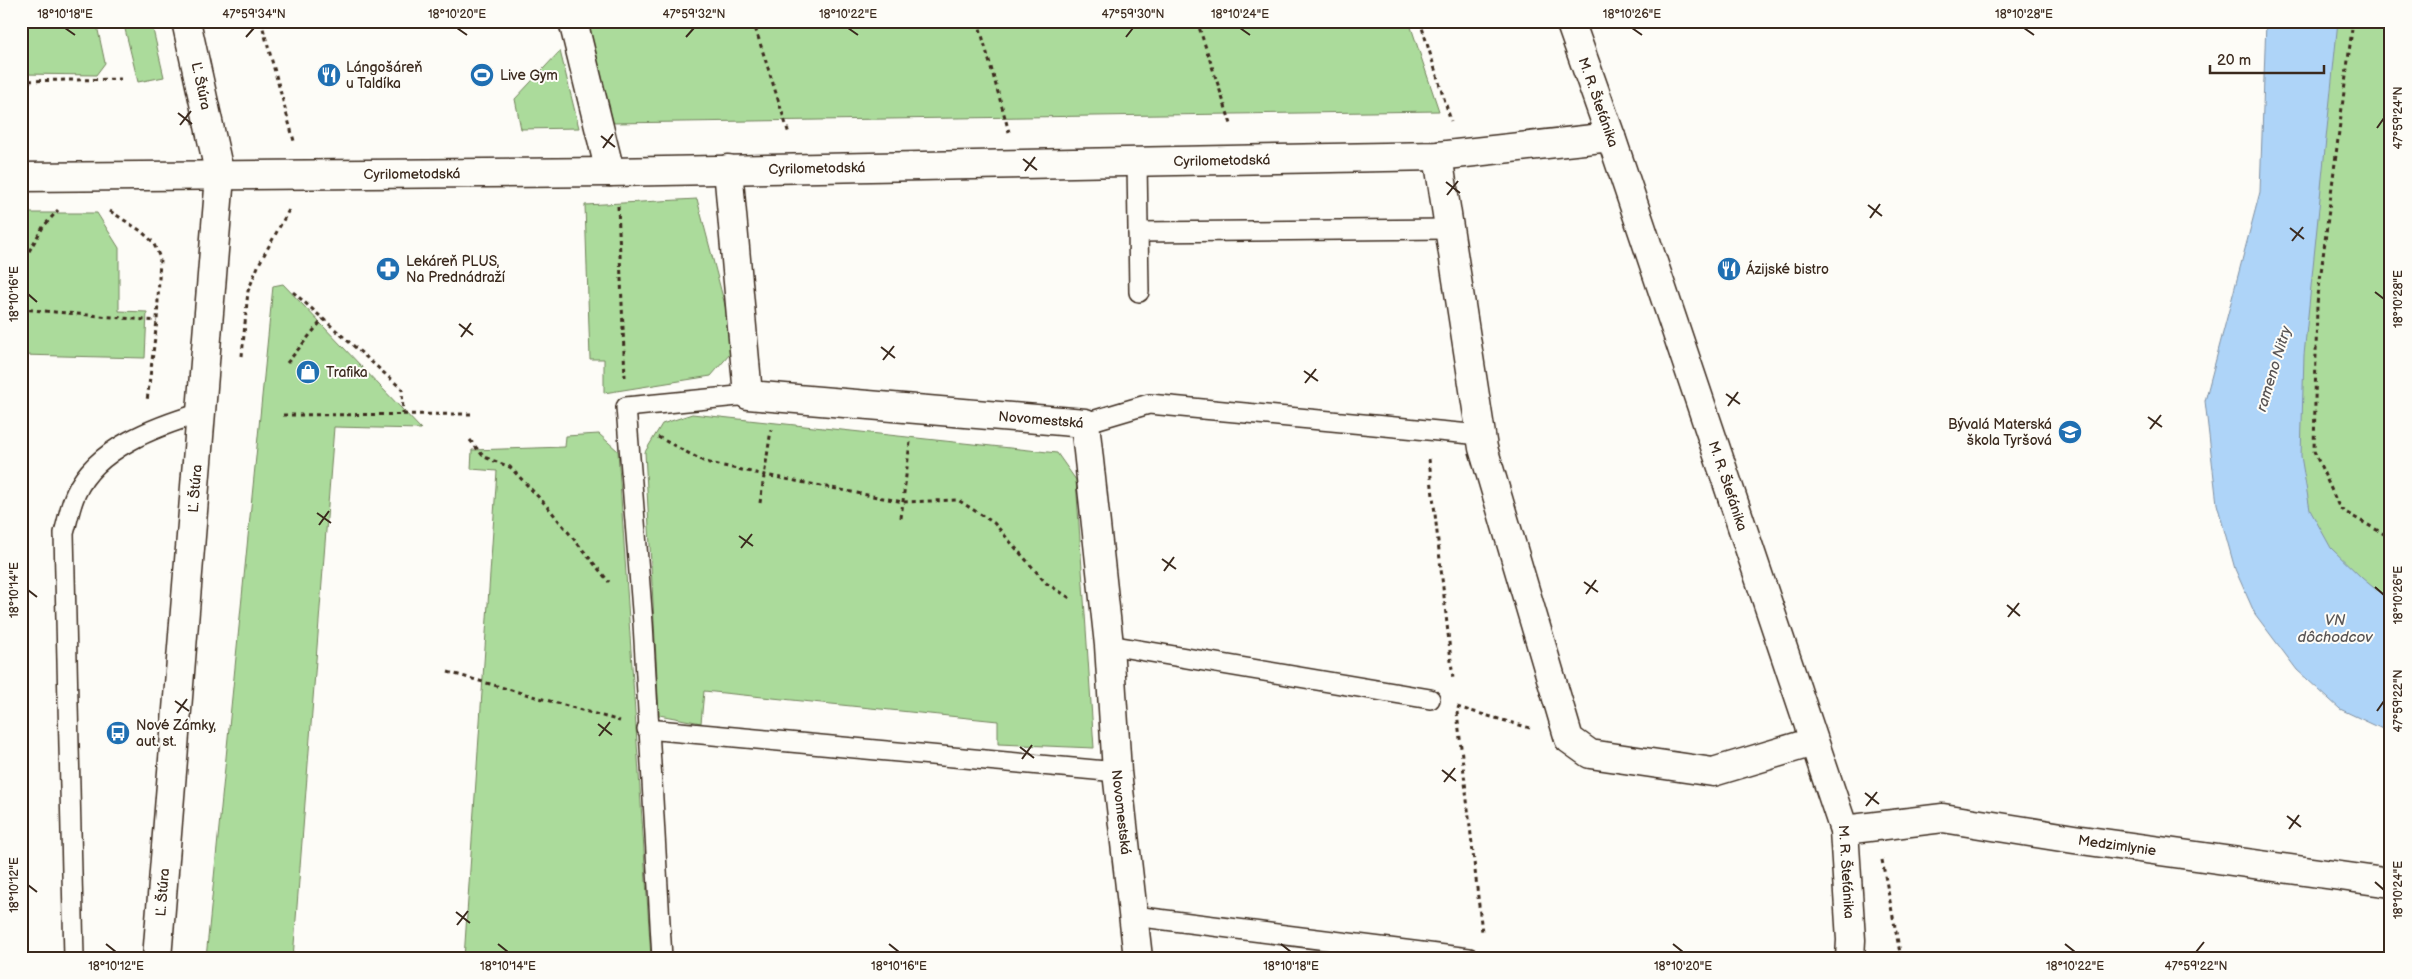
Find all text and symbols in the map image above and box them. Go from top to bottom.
text: 18°10'18"E [37,7,93,22]
text: 47°59'34"N [222,7,286,22]
text: 18°10'20"E [428,7,486,22]
text: 47°59'32"N [662,7,726,22]
text: 18°10'22"E [819,7,877,22]
text: 47°59'30"N [1101,7,1165,22]
text: 18°10'24"E [1211,7,1269,22]
text: 18°10'26"E [1603,7,1661,22]
text: 18°10'28"E [1995,7,2053,22]
scale bar [2210,42,2323,74]
text: 20 m [2217,51,2251,70]
street label: M. R. Štefánika [1575,55,1622,149]
place label: Lángošáreň u Taldíka [346,59,422,92]
street label: Ľ. Štúra [188,60,215,111]
restaurant icon: Lángošáreň u Taldíka [316,62,342,88]
sports icon: Live Gym [469,62,495,88]
place label: Live Gym [500,67,558,84]
text: 47°59'24"N [2391,87,2406,149]
street label: Cyrilometodská [1173,151,1271,170]
street label: Cyrilometodská [768,159,866,177]
street label: Cyrilometodská [363,165,461,183]
place label: Lekáreň PLUS, Na Prednádraží [406,253,506,286]
pharmacy icon: Lekáreň PLUS, Na Prednádraží [375,256,401,282]
restaurant icon: Ázijské bistro [1716,256,1742,282]
place label: Ázijské bistro [1746,260,1829,278]
text: 18°10'16"E [7,266,22,322]
text: 18°10'28"E [2391,270,2406,328]
water label: rameno Nitry [2252,323,2296,414]
shop icon: Trafika [295,359,321,385]
place label: Trafika [326,364,368,381]
street label: Novomestská [998,407,1084,431]
place label: Bývalá Materská škola Tyršová [1948,416,2052,449]
school or university icon: Bývalá Materská škola Tyršová [2057,419,2083,445]
street label: M. R. Štefánika [1705,439,1751,533]
street label: Ľ. Štúra [184,464,205,513]
text: 18°10'14"E [7,562,22,618]
text: 18°10'26"E [2391,566,2406,624]
water label: VN dôchodcov [2298,611,2373,647]
text: 47°59'22"N [2391,670,2406,732]
place label: Nové Zámky, aut. st. [136,717,216,750]
bus stop icon: Nové Zámky, aut. st. [105,720,131,746]
street label: Novomestská [1108,769,1135,856]
street label: M. R. Štefánika [1835,824,1858,919]
street label: Medzimlynie [2077,831,2157,859]
text: 18°10'12"E [7,857,22,913]
text: 18°10'24"E [2391,861,2406,919]
street label: Ľ. Štúra [152,867,173,917]
text: 18°10'12"E [88,959,144,974]
text: 18°10'14"E [480,959,536,974]
text: 18°10'16"E [871,959,927,974]
text: 18°10'18"E [1263,959,1319,974]
text: 18°10'20"E [1654,959,1712,974]
text: 18°10'22"E [2046,959,2104,974]
text: 47°59'22"N [2165,959,2227,974]

